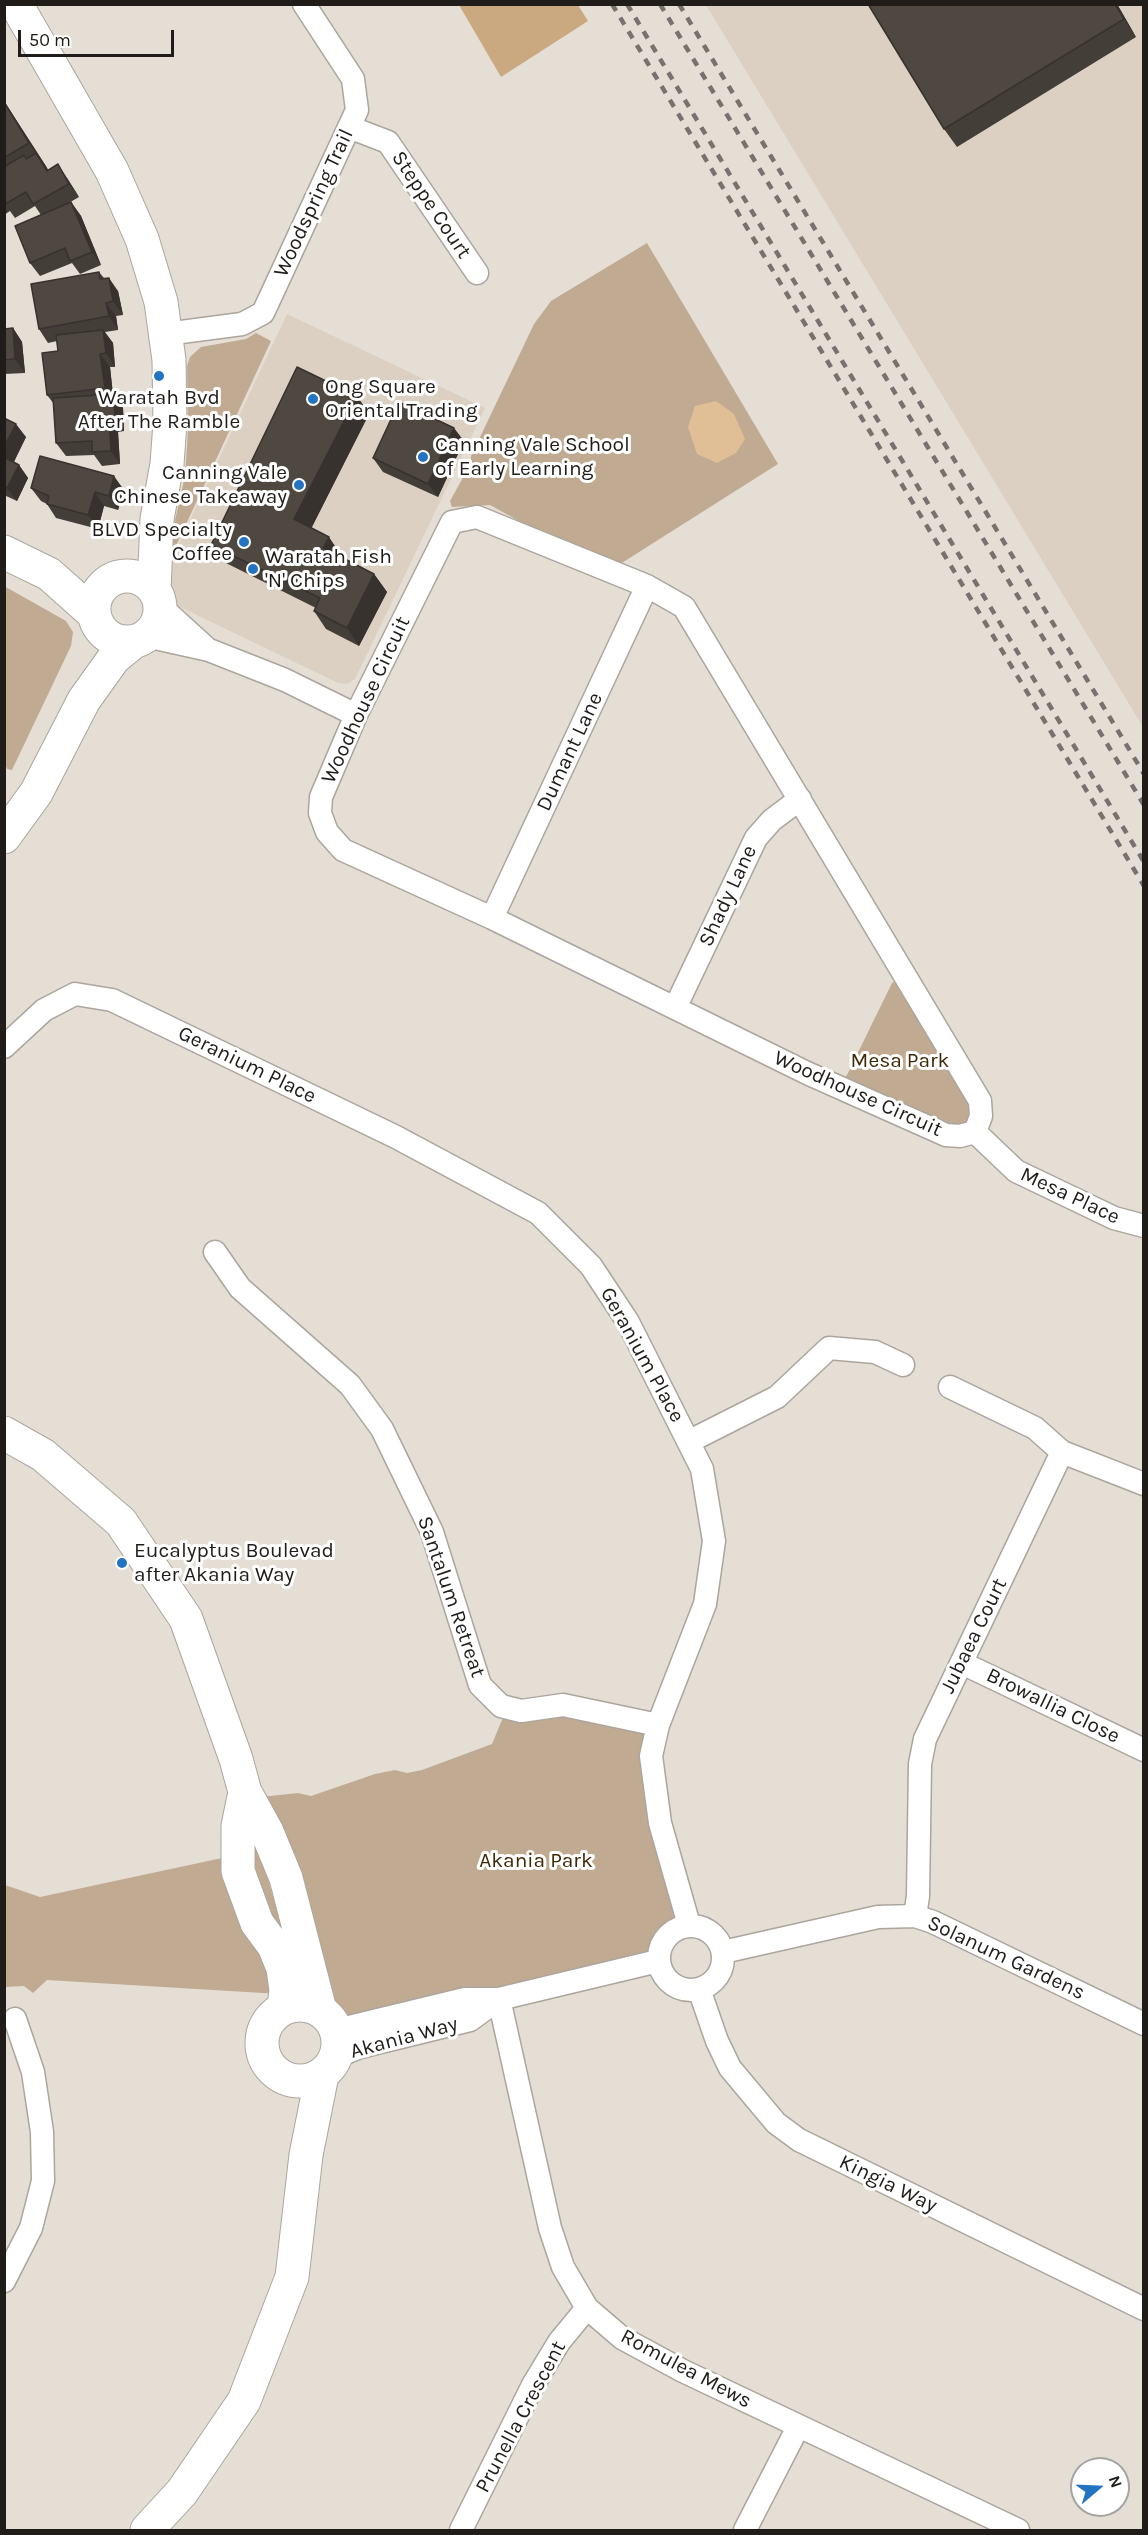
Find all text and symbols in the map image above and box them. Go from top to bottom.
scale bar [21,18,177,56]
text: 50 m [29,29,71,51]
street label: Woodspring Trail [269,125,359,281]
street label: Steppe Court [386,146,476,264]
marker: Waratah Bvd After The Ramble [152,369,166,383]
place label: Ong Square Oriental Trading [325,374,478,424]
place label: Waratah Bvd After The Ramble [78,385,240,435]
marker: Ong Square Oriental Trading [306,392,320,406]
place label: Canning Vale School of Early Learning [435,432,630,482]
marker: Canning Vale School of Early Learning [416,450,430,464]
place label: Canning Vale Chinese Takeaway [114,460,287,510]
marker: Canning Vale Chinese Takeaway [292,478,306,492]
place label: BLVD Specialty Coffee [91,517,232,567]
marker: BLVD Specialty Coffee [237,535,251,549]
place label: Waratah Fish 'N' Chips [265,544,392,594]
marker: Waratah Fish 'N' Chips [246,562,260,576]
street label: Woodhouse Circuit [316,612,416,788]
street label: Dumant Lane [531,689,609,815]
street label: Shady Lane [694,841,762,951]
street label: Geranium Place [174,1021,320,1109]
street label: Woodhouse Circuit [770,1046,946,1142]
park label: Mesa Park [851,1048,949,1074]
street label: Mesa Place [1016,1162,1124,1230]
street label: Geranium Place [595,1283,689,1427]
street label: Santalum Retreat [412,1513,490,1681]
place label: Eucalyptus Boulevad after Akania Way [134,1538,334,1588]
marker: Eucalyptus Boulevad after Akania Way [115,1556,129,1570]
street label: Jubaea Court [935,1574,1013,1698]
street label: Browallia Close [982,1663,1124,1749]
park label: Akania Park [479,1848,593,1874]
street label: Solanum Gardens [923,1910,1089,2006]
street label: Akania Way [347,2012,461,2064]
street label: Kingia Way [835,2149,941,2219]
street label: Romulea Mews [616,2324,756,2414]
street label: Prunella Crescent [470,2337,572,2497]
north arrow [1070,2457,1130,2517]
text: N [1105,2473,1126,2490]

